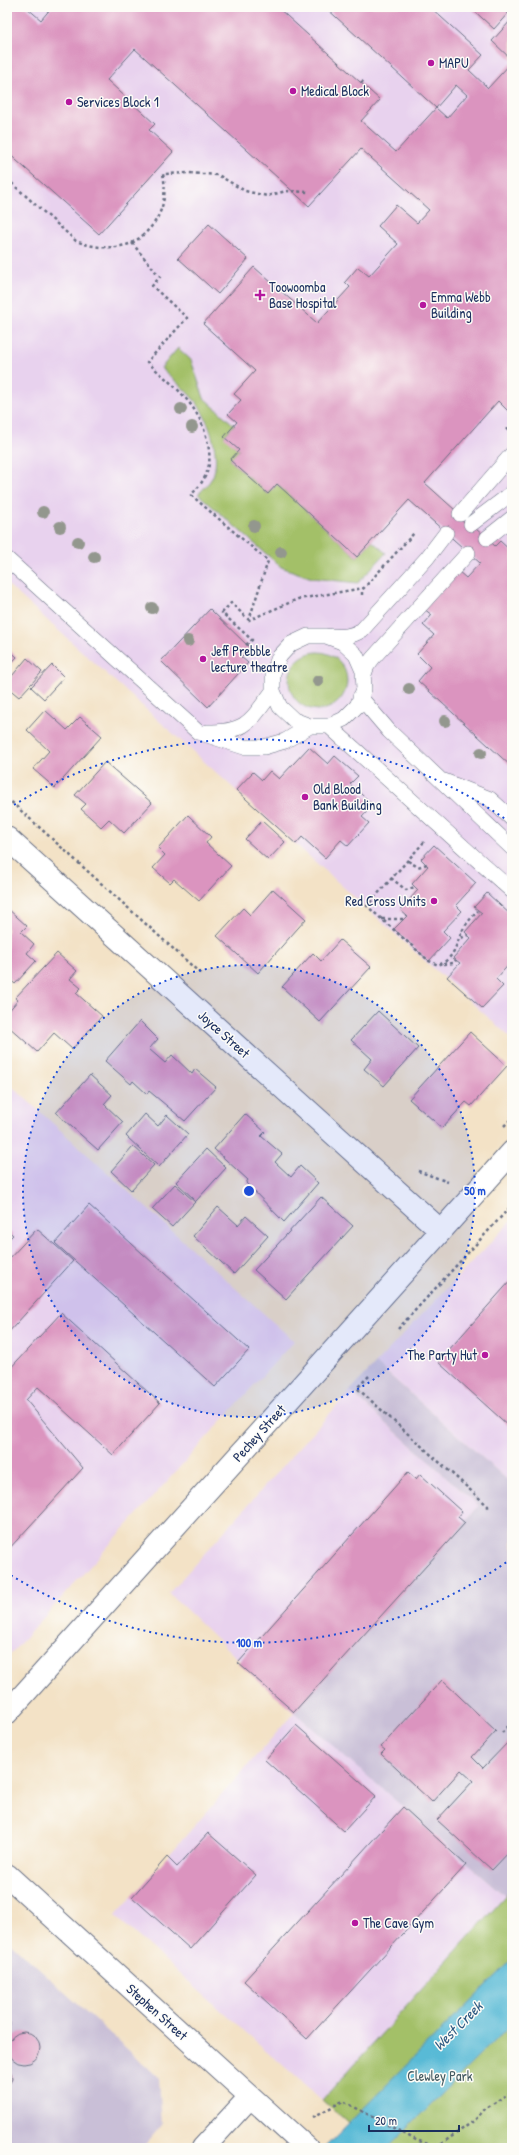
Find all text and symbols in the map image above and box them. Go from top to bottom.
place label: MAPU [439,53,469,72]
marker: MAPU [426,58,436,68]
place label: Medical Block [301,81,369,100]
marker: Medical Block [288,86,298,96]
place label: Services Block 1 [77,92,159,111]
marker: Services Block 1 [64,97,74,107]
place label: Toowoomba Base Hospital [269,277,337,313]
place label: Emma Webb Building [431,287,491,323]
marker: Toowoomba Base Hospital [254,289,266,301]
marker: Emma Webb Building [418,300,428,310]
place label: Jeff Prebble lecture theatre [211,641,288,676]
marker: Jeff Prebble lecture theatre [198,654,208,664]
place label: Old Blood Bank Building [313,779,382,815]
marker: Old Blood Bank Building [300,792,310,802]
place label: Red Cross Units [345,891,426,910]
marker: Red Cross Units [429,896,439,906]
street label: Joyce Street [194,1005,254,1063]
text: 50 m [464,1182,486,1199]
centre of rings [242,1184,256,1198]
place label: The Party Hut [407,1345,477,1365]
marker: The Party Hut [480,1350,490,1360]
street label: Pechey Street [228,1400,290,1466]
text: 100 m [236,1634,262,1651]
place label: The Cave Gym [363,1913,434,1933]
marker: The Cave Gym [350,1918,360,1928]
street label: Stephen Street [122,1979,192,2045]
water label: West Creek [428,1995,488,2055]
park label: Clewley Park [407,2066,473,2086]
scale bar [369,2107,459,2133]
text: 20 m [375,2112,397,2129]

